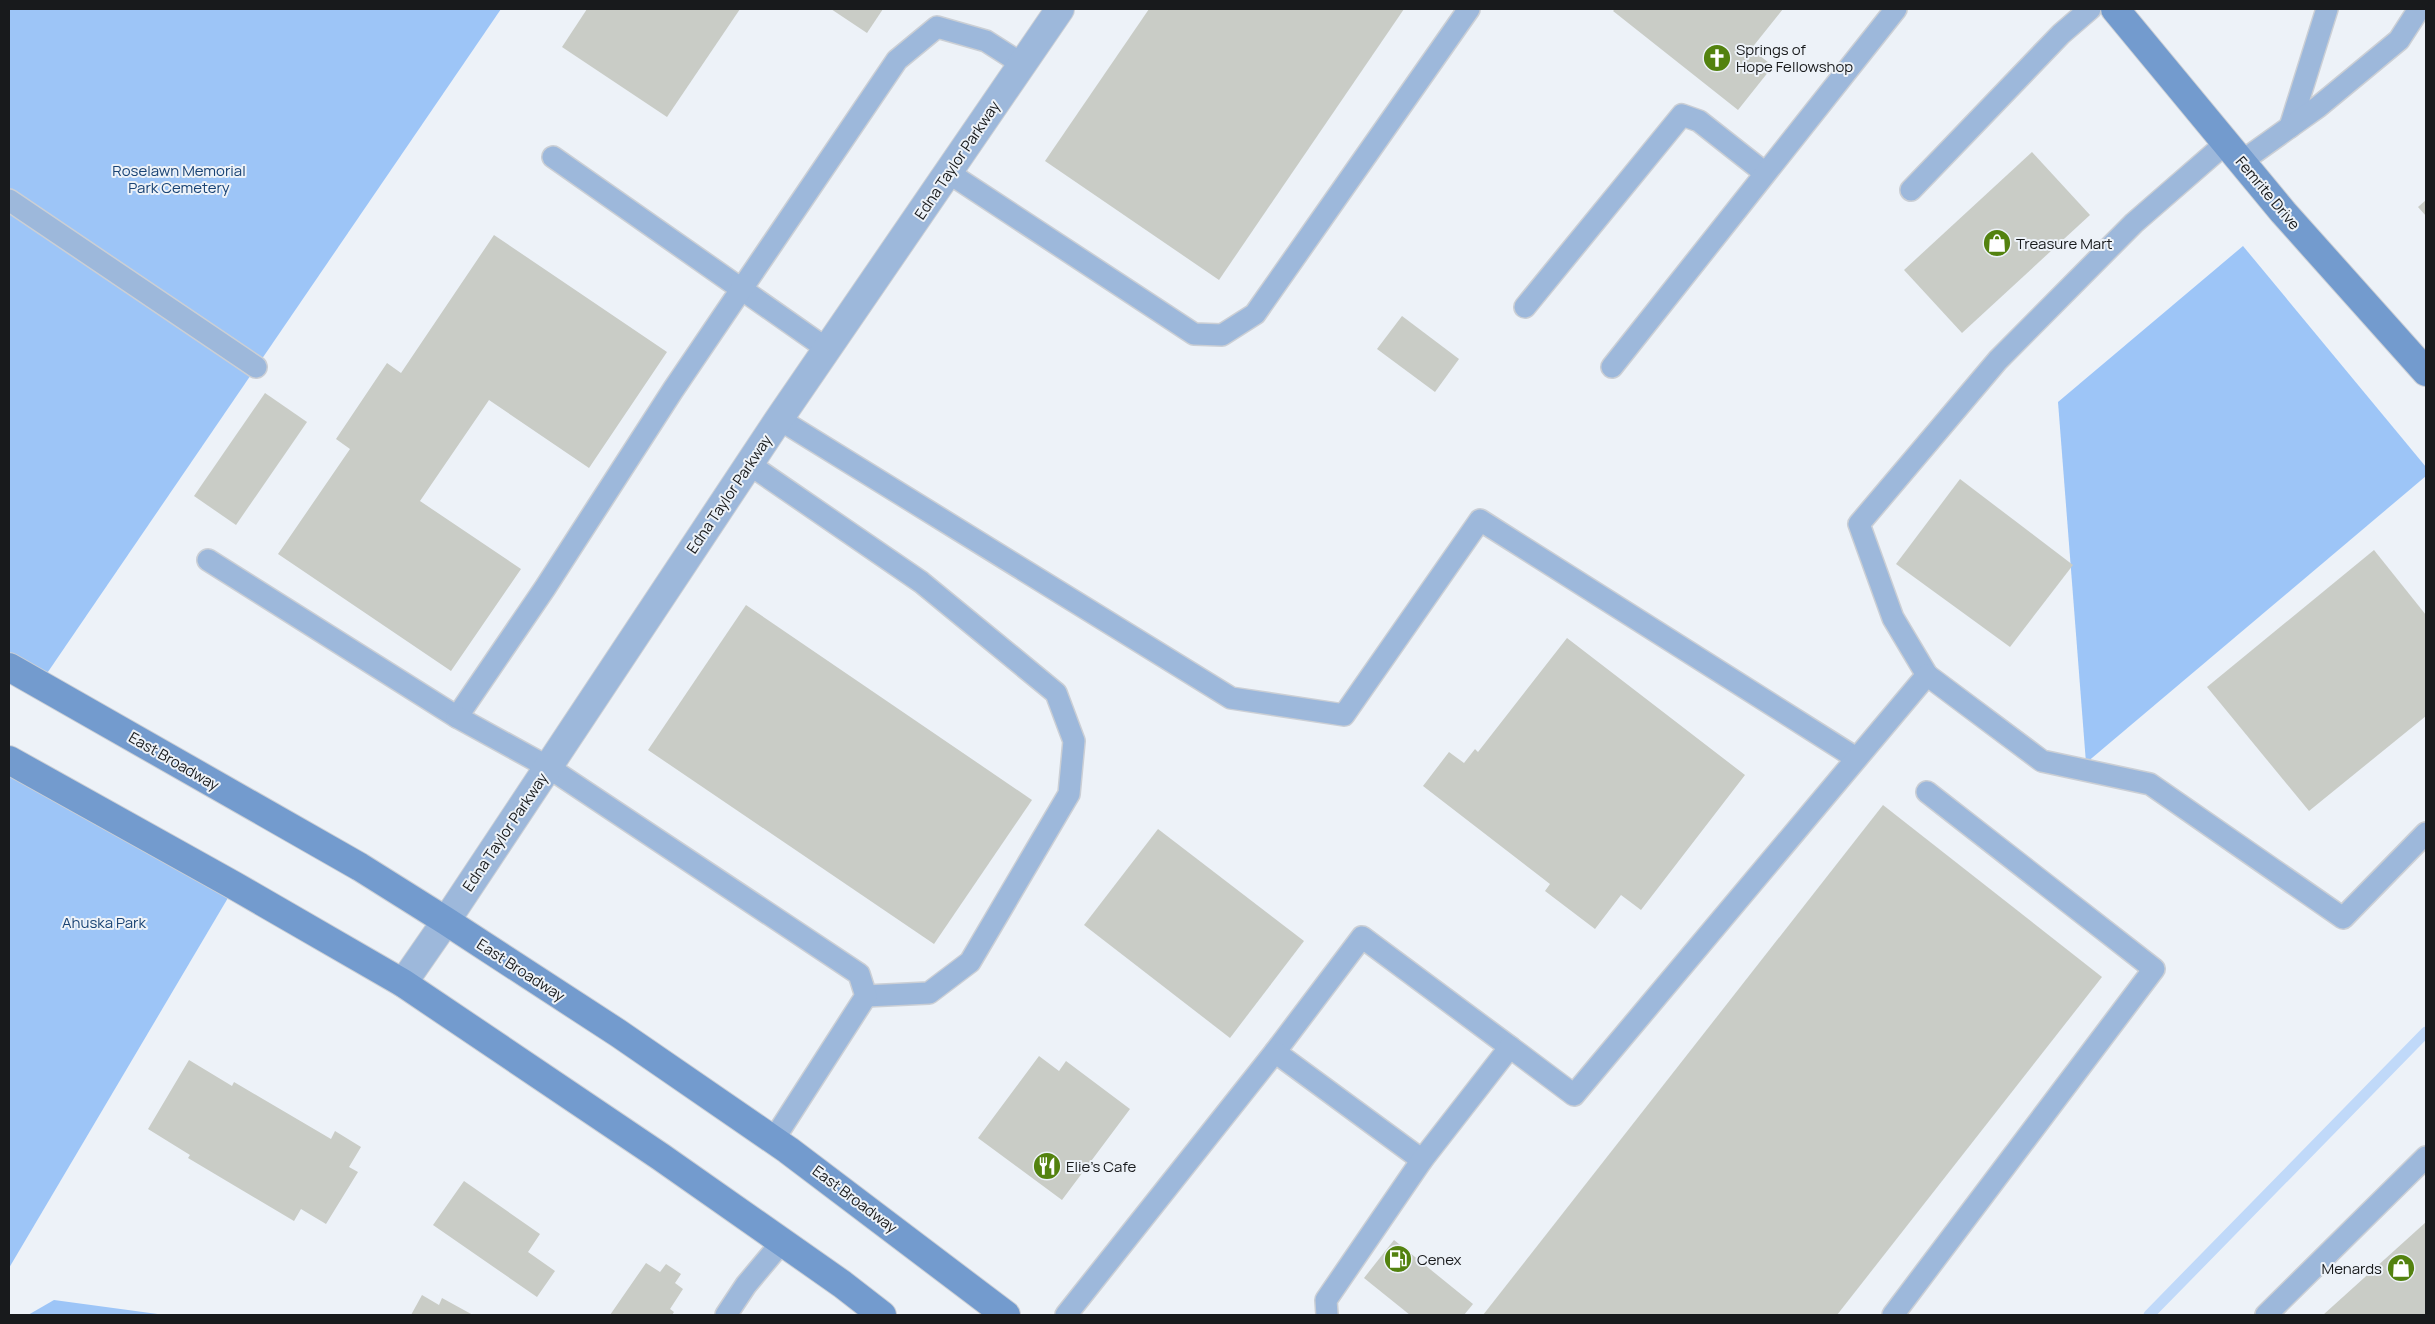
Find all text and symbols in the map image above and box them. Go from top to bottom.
place label: Springs of Hope Fellowshop [1736,39,1853,77]
church icon: Springs of Hope Fellowshop [1702,43,1732,73]
street label: Edna Taylor Parkway [909,96,1005,223]
street label: Femrite Drive [2231,152,2305,234]
park label: Roselawn Memorial Park Cemetery [112,160,246,198]
shop icon: Treasure Mart [1982,228,2012,258]
place label: Treasure Mart [2016,233,2113,254]
street label: Edna Taylor Parkway [681,430,777,557]
street label: East Broadway [125,727,223,795]
street label: Edna Taylor Parkway [457,768,553,895]
park label: Ahuska Park [62,912,146,933]
street label: East Broadway [473,934,569,1006]
restaurant icon: Elie's Cafe [1032,1151,1062,1181]
place label: Elie's Cafe [1066,1156,1136,1177]
street label: East Broadway [808,1160,902,1238]
fuel station icon: Cenex [1383,1244,1413,1274]
place label: Cenex [1417,1249,1462,1270]
shop icon: Menards [2386,1253,2416,1283]
place label: Menards [2322,1258,2382,1279]

